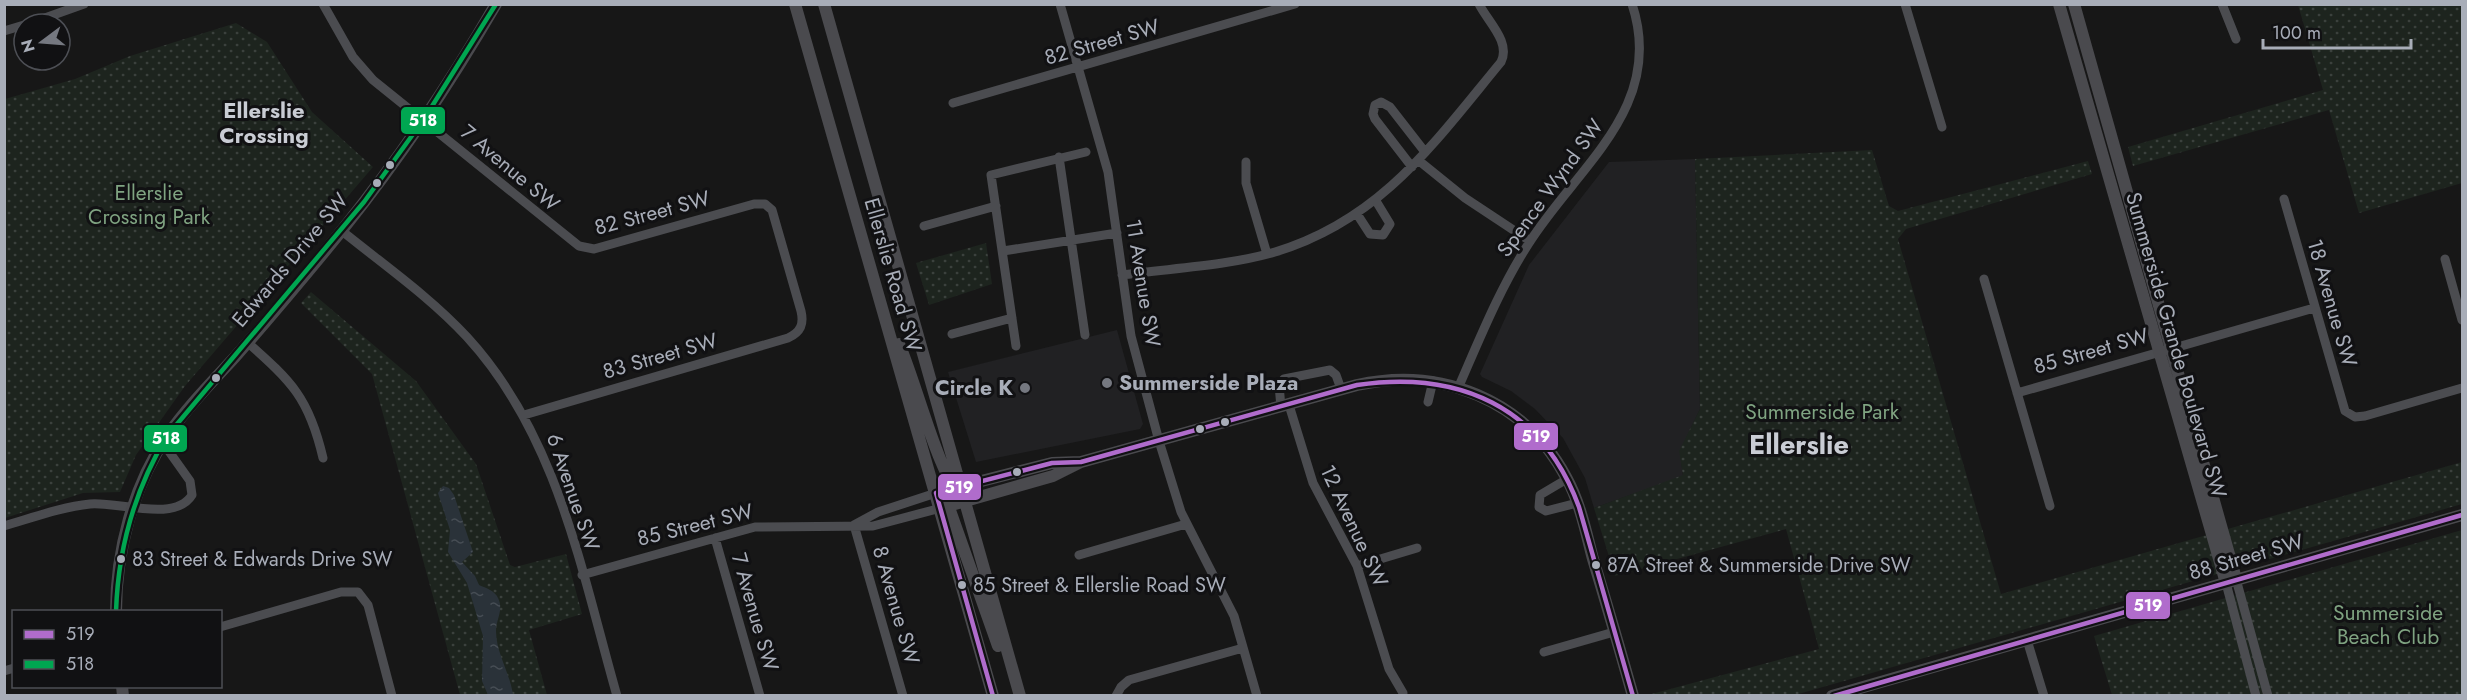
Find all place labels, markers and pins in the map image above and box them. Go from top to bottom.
unlabelled marker [384,159,396,171]
unlabelled marker [371,177,383,189]
place label: Summerside Plaza [1119,368,1298,398]
unlabelled marker [210,372,222,384]
place label: Circle K [935,373,1013,403]
marker: Summerside Plaza [1100,376,1114,390]
marker: Circle K [1018,381,1032,395]
unlabelled marker [1219,416,1231,428]
unlabelled marker [1194,423,1206,435]
unlabelled marker [1011,466,1023,478]
place label: 83 Street & Edwards Drive SW [132,545,392,574]
place label: 87A Street & Summerside Drive SW [1607,551,1911,580]
marker: 83 Street & Edwards Drive SW [115,553,127,565]
marker: 87A Street & Summerside Drive SW [1590,559,1602,571]
place label: 85 Street & Ellerslie Road SW [973,571,1226,600]
marker: 85 Street & Ellerslie Road SW [956,579,968,591]

